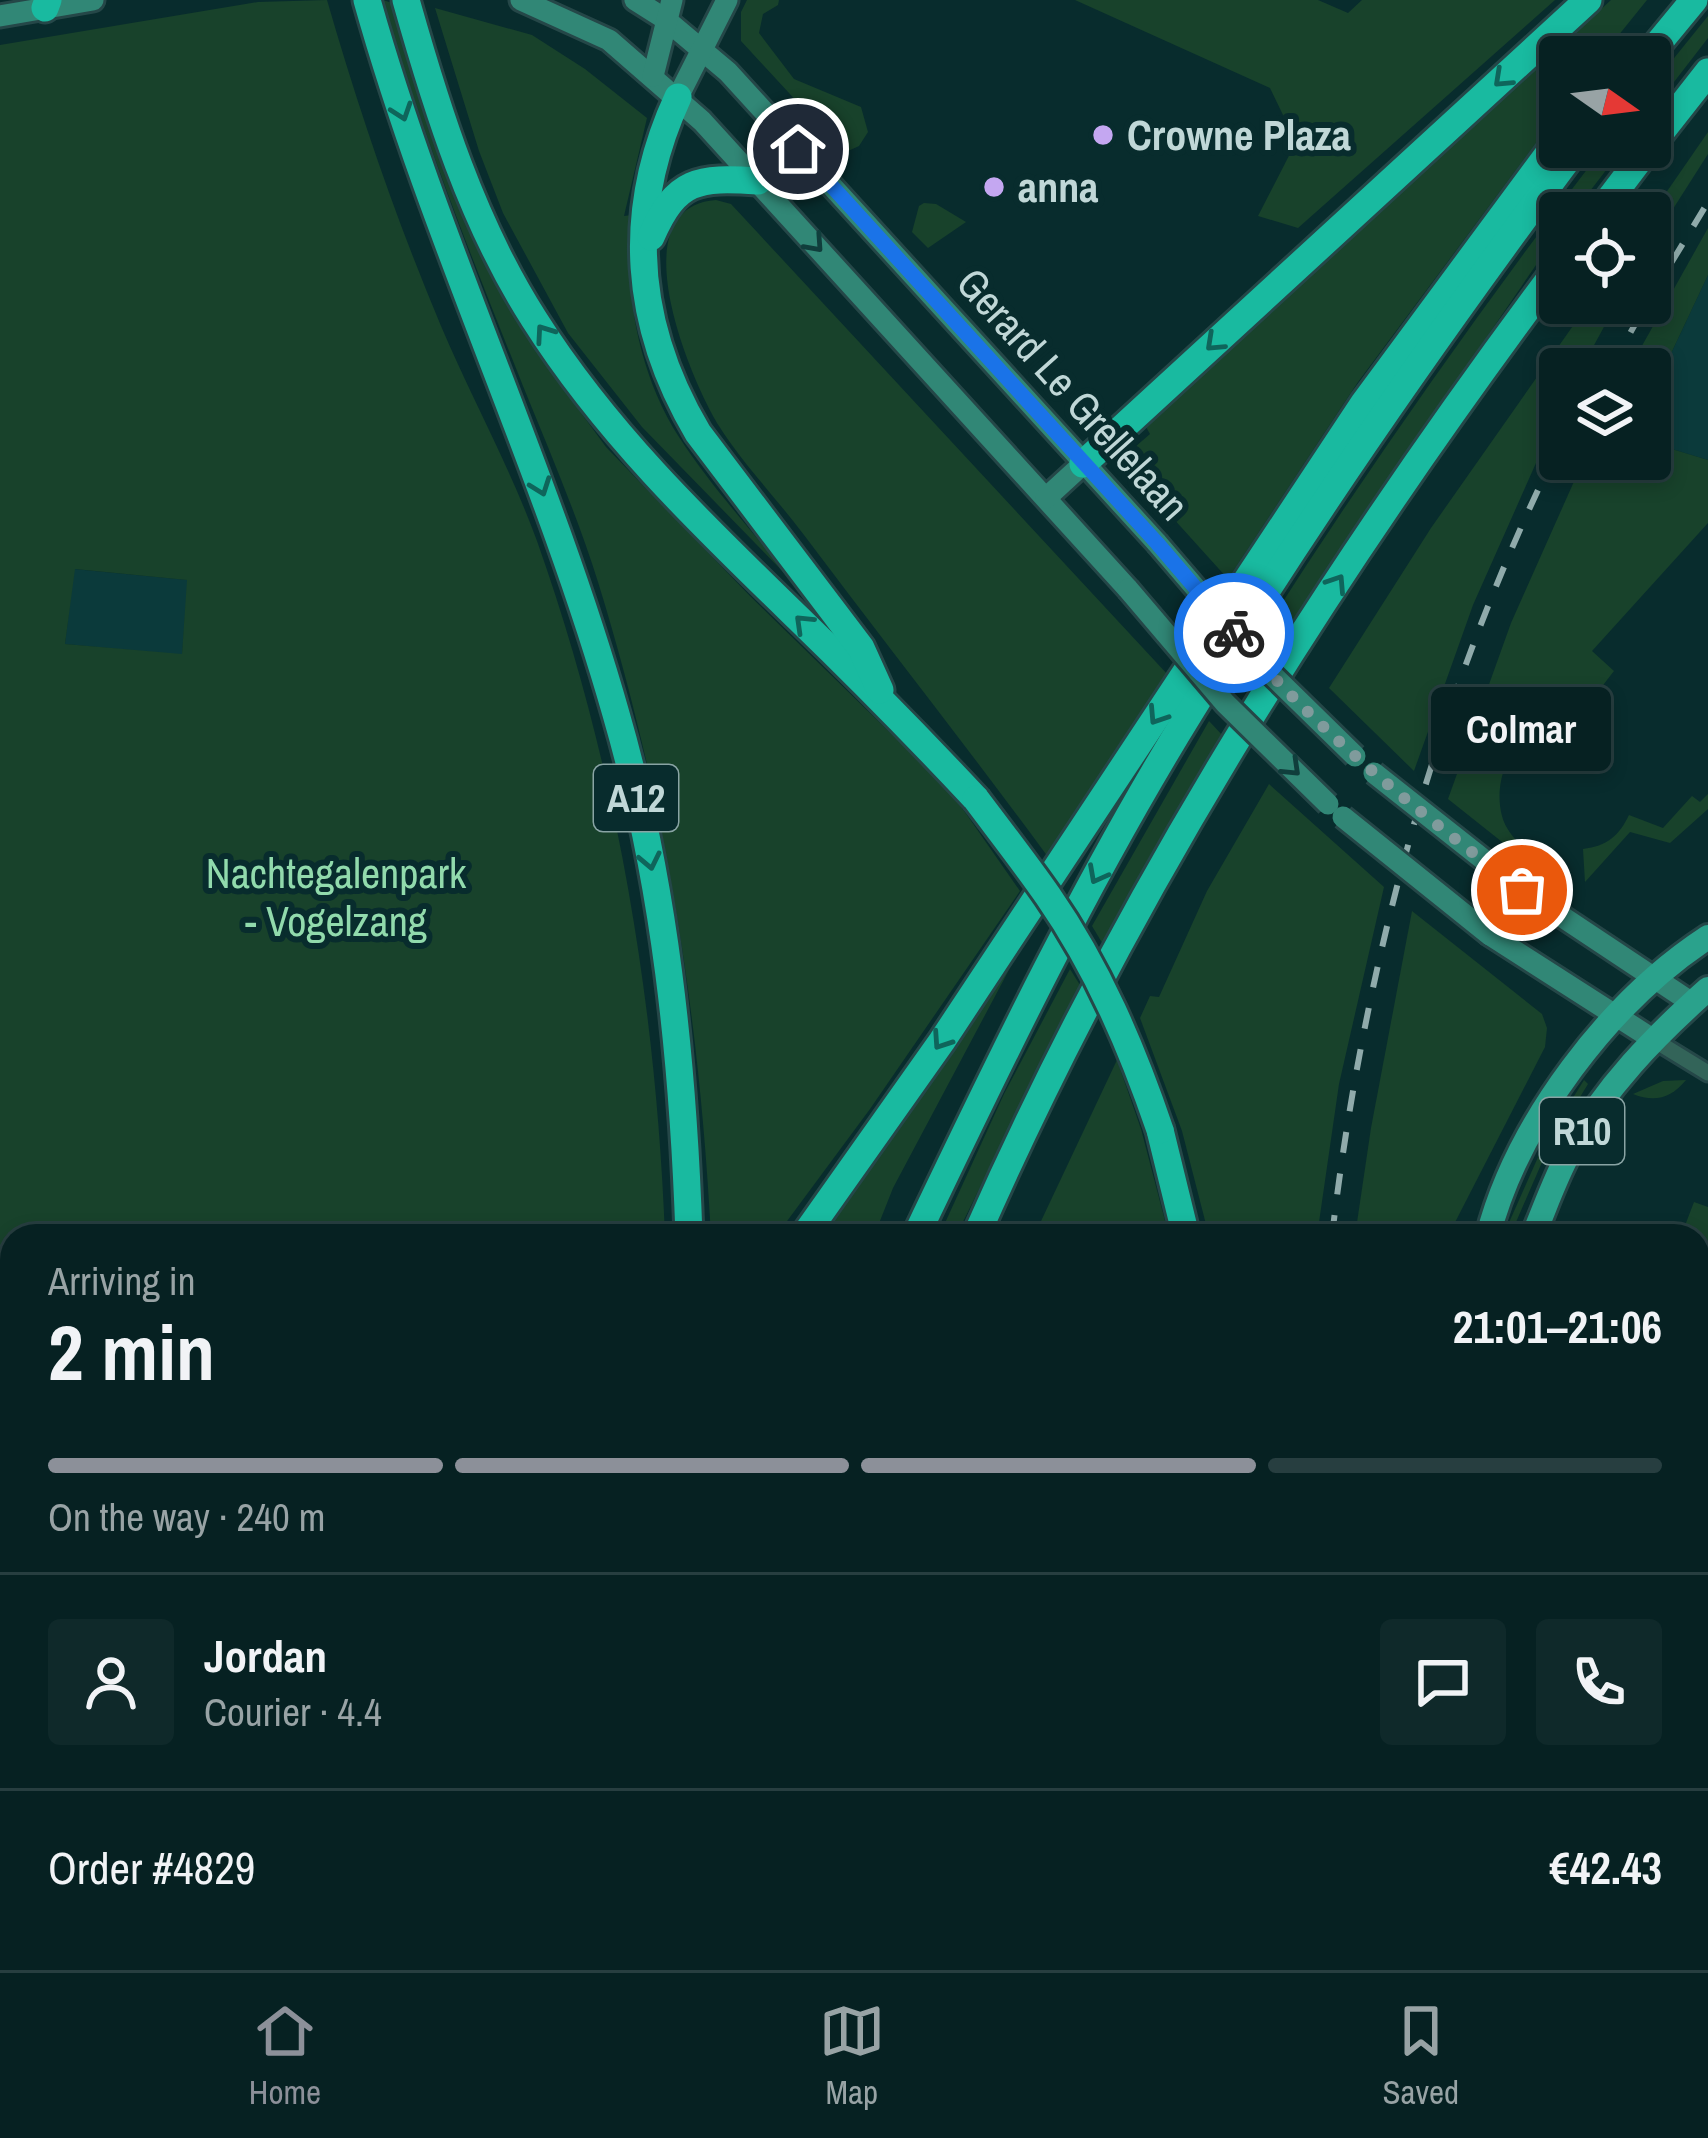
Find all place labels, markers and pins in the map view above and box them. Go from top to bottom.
pin [747,98,849,200]
place label: Crowne Plaza [1127,107,1351,163]
marker: Crowne Plaza [1090,122,1116,148]
place label: anna [1018,159,1098,215]
marker: anna [981,174,1007,200]
callout: Colmar [1432,686,1612,770]
pin [1471,839,1573,941]

